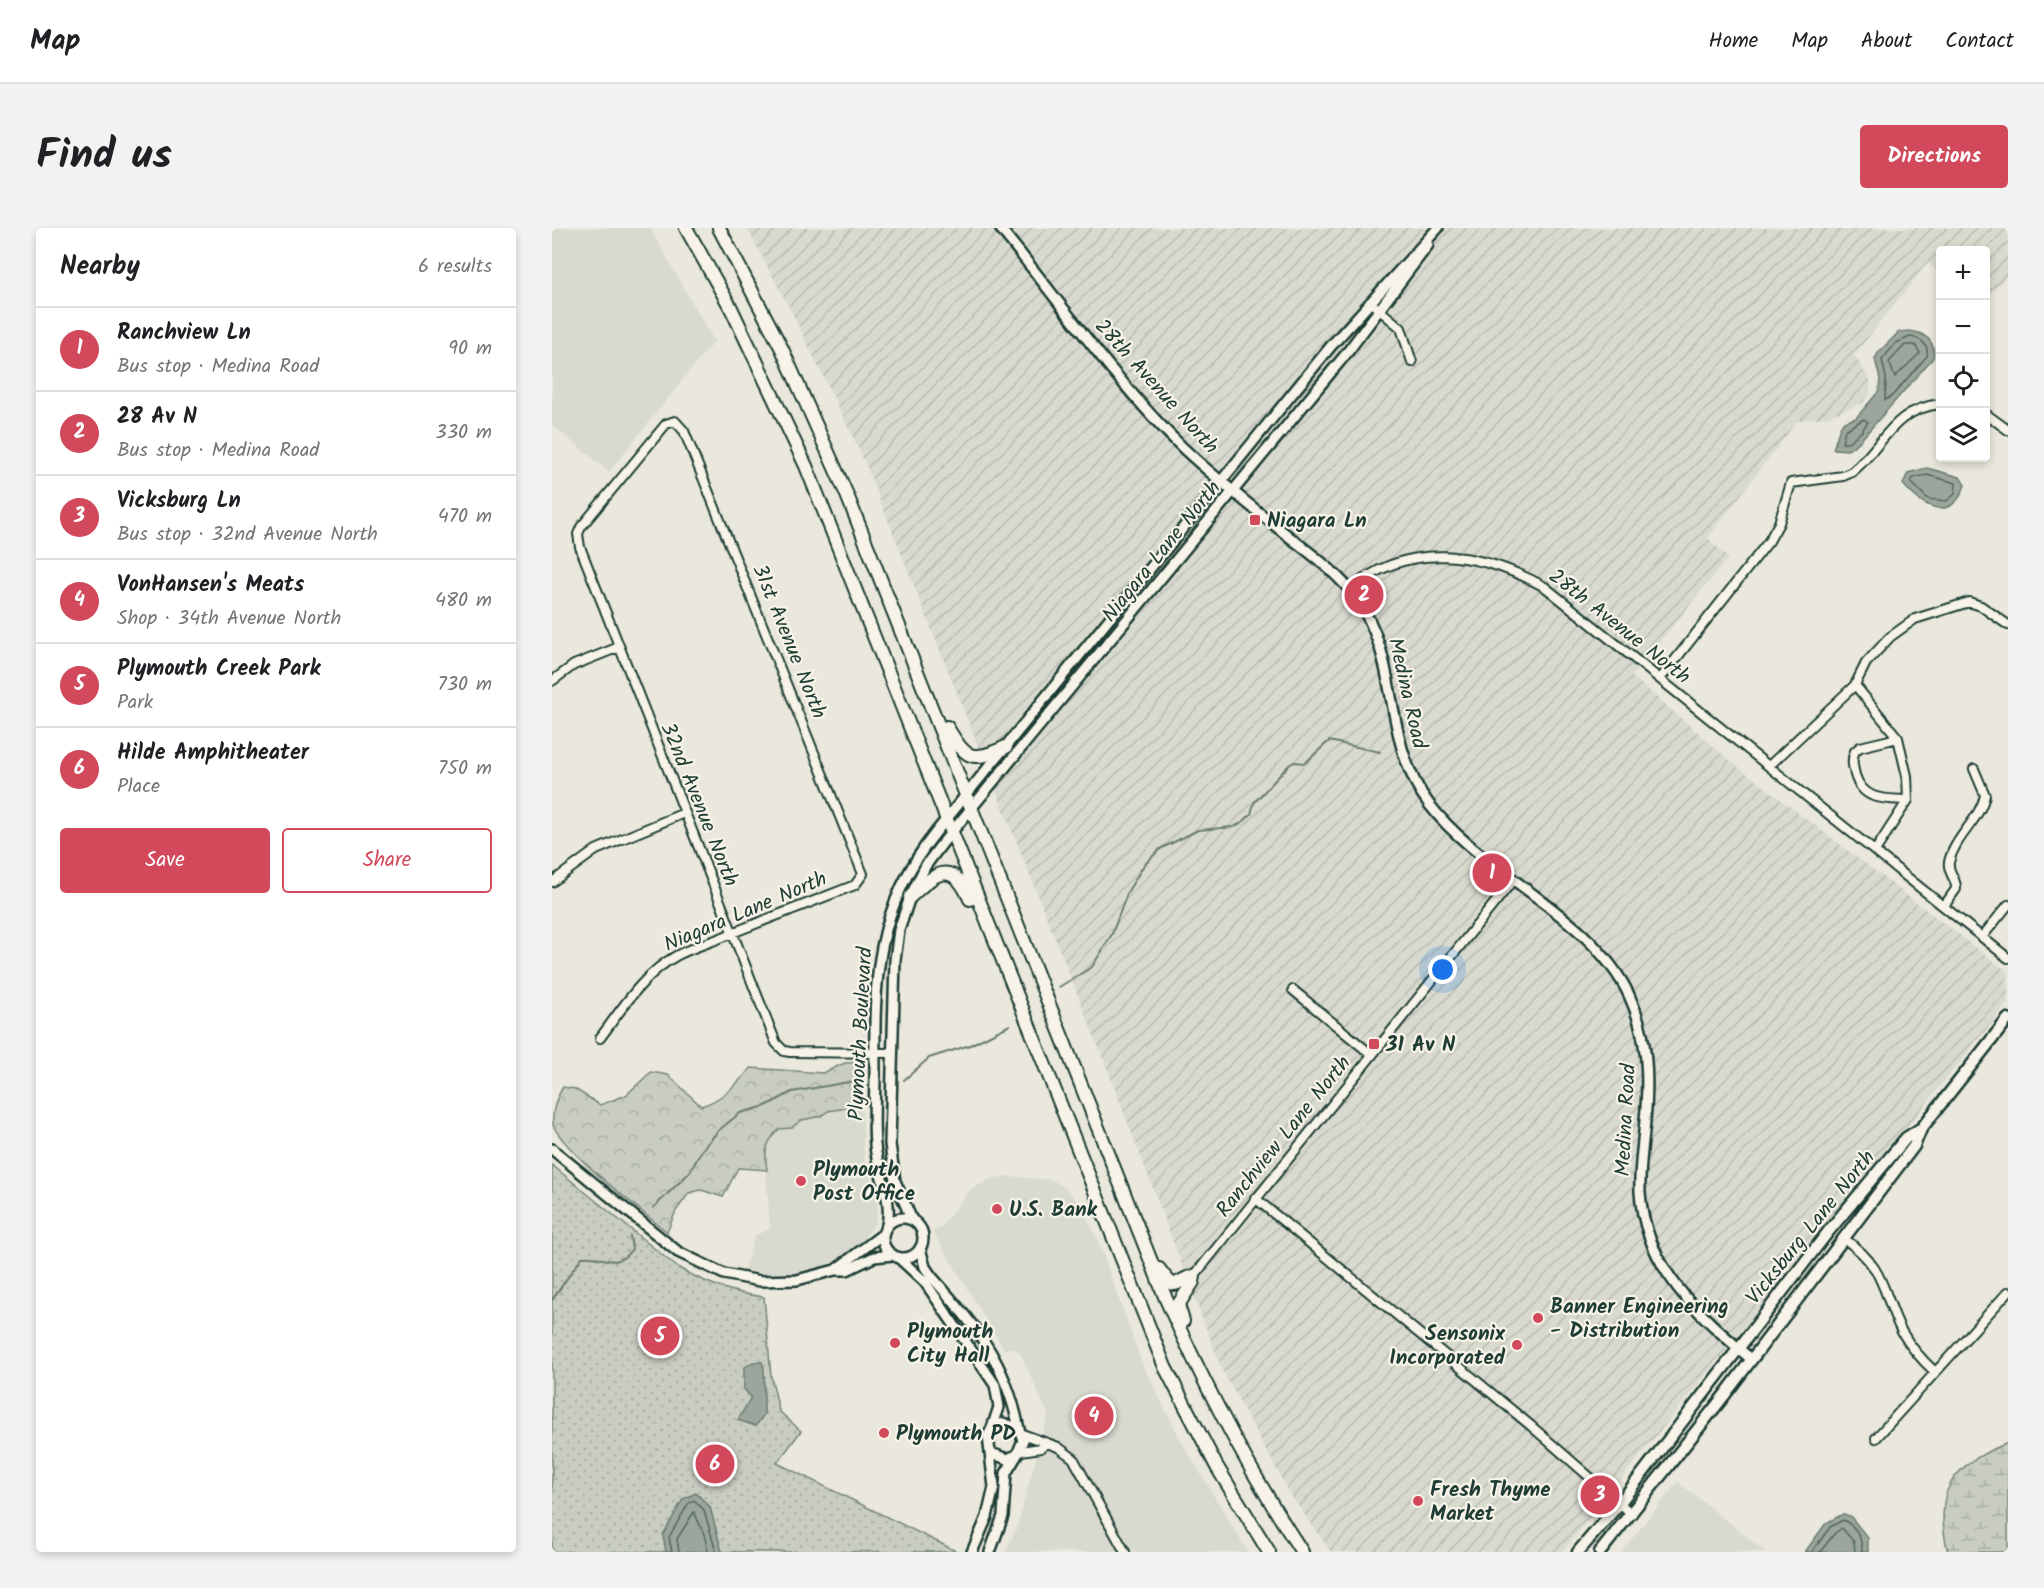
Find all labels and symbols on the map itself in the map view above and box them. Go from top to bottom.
street label: 28th Avenue North [1086,312,1226,462]
street label: Niagara Lane North [1094,474,1230,630]
place label: Niagara Ln [1267,505,1367,538]
marker: Niagara Ln [1248,513,1262,527]
street label: 31st Avenue North [743,559,835,724]
street label: 28th Avenue North [1541,561,1697,693]
pin: 2 [1344,572,1384,617]
street label: Medina Road [1378,635,1435,753]
street label: 32nd Avenue North [651,717,747,892]
pin: 1 [1472,850,1512,896]
street label: Niagara Lane North [659,863,832,962]
street label: Plymouth Boulevard [840,946,883,1122]
your location [1428,955,1457,984]
place label: 31 Av N [1385,1029,1456,1062]
marker: 31 Av N [1367,1037,1381,1051]
street label: Ranchview Lane North [1208,1049,1360,1225]
street label: Medina Road [1607,1062,1646,1177]
street label: Vicksburg Lane North [1738,1143,1884,1313]
place label: Plymouth Post Office [813,1154,915,1211]
marker: Plymouth Post Office [794,1174,808,1188]
place label: U.S. Bank [1009,1194,1098,1227]
marker: U.S. Bank [990,1202,1004,1216]
place label: Banner Engineering - Distribution [1550,1291,1729,1348]
marker: Banner Engineering - Distribution [1531,1311,1545,1325]
pin: 5 [640,1314,680,1358]
place label: Plymouth City Hall [907,1316,993,1373]
place label: Sensonix Incorporated [1389,1318,1506,1375]
marker: Plymouth City Hall [888,1336,902,1350]
marker: Sensonix Incorporated [1510,1338,1524,1352]
pin: 4 [1074,1394,1114,1438]
place label: Plymouth PD [896,1418,1016,1451]
marker: Plymouth PD [877,1426,891,1440]
pin: 6 [696,1442,734,1486]
pin: 3 [1580,1472,1620,1518]
place label: Fresh Thyme Market [1430,1474,1551,1531]
marker: Fresh Thyme Market [1411,1494,1425,1508]

